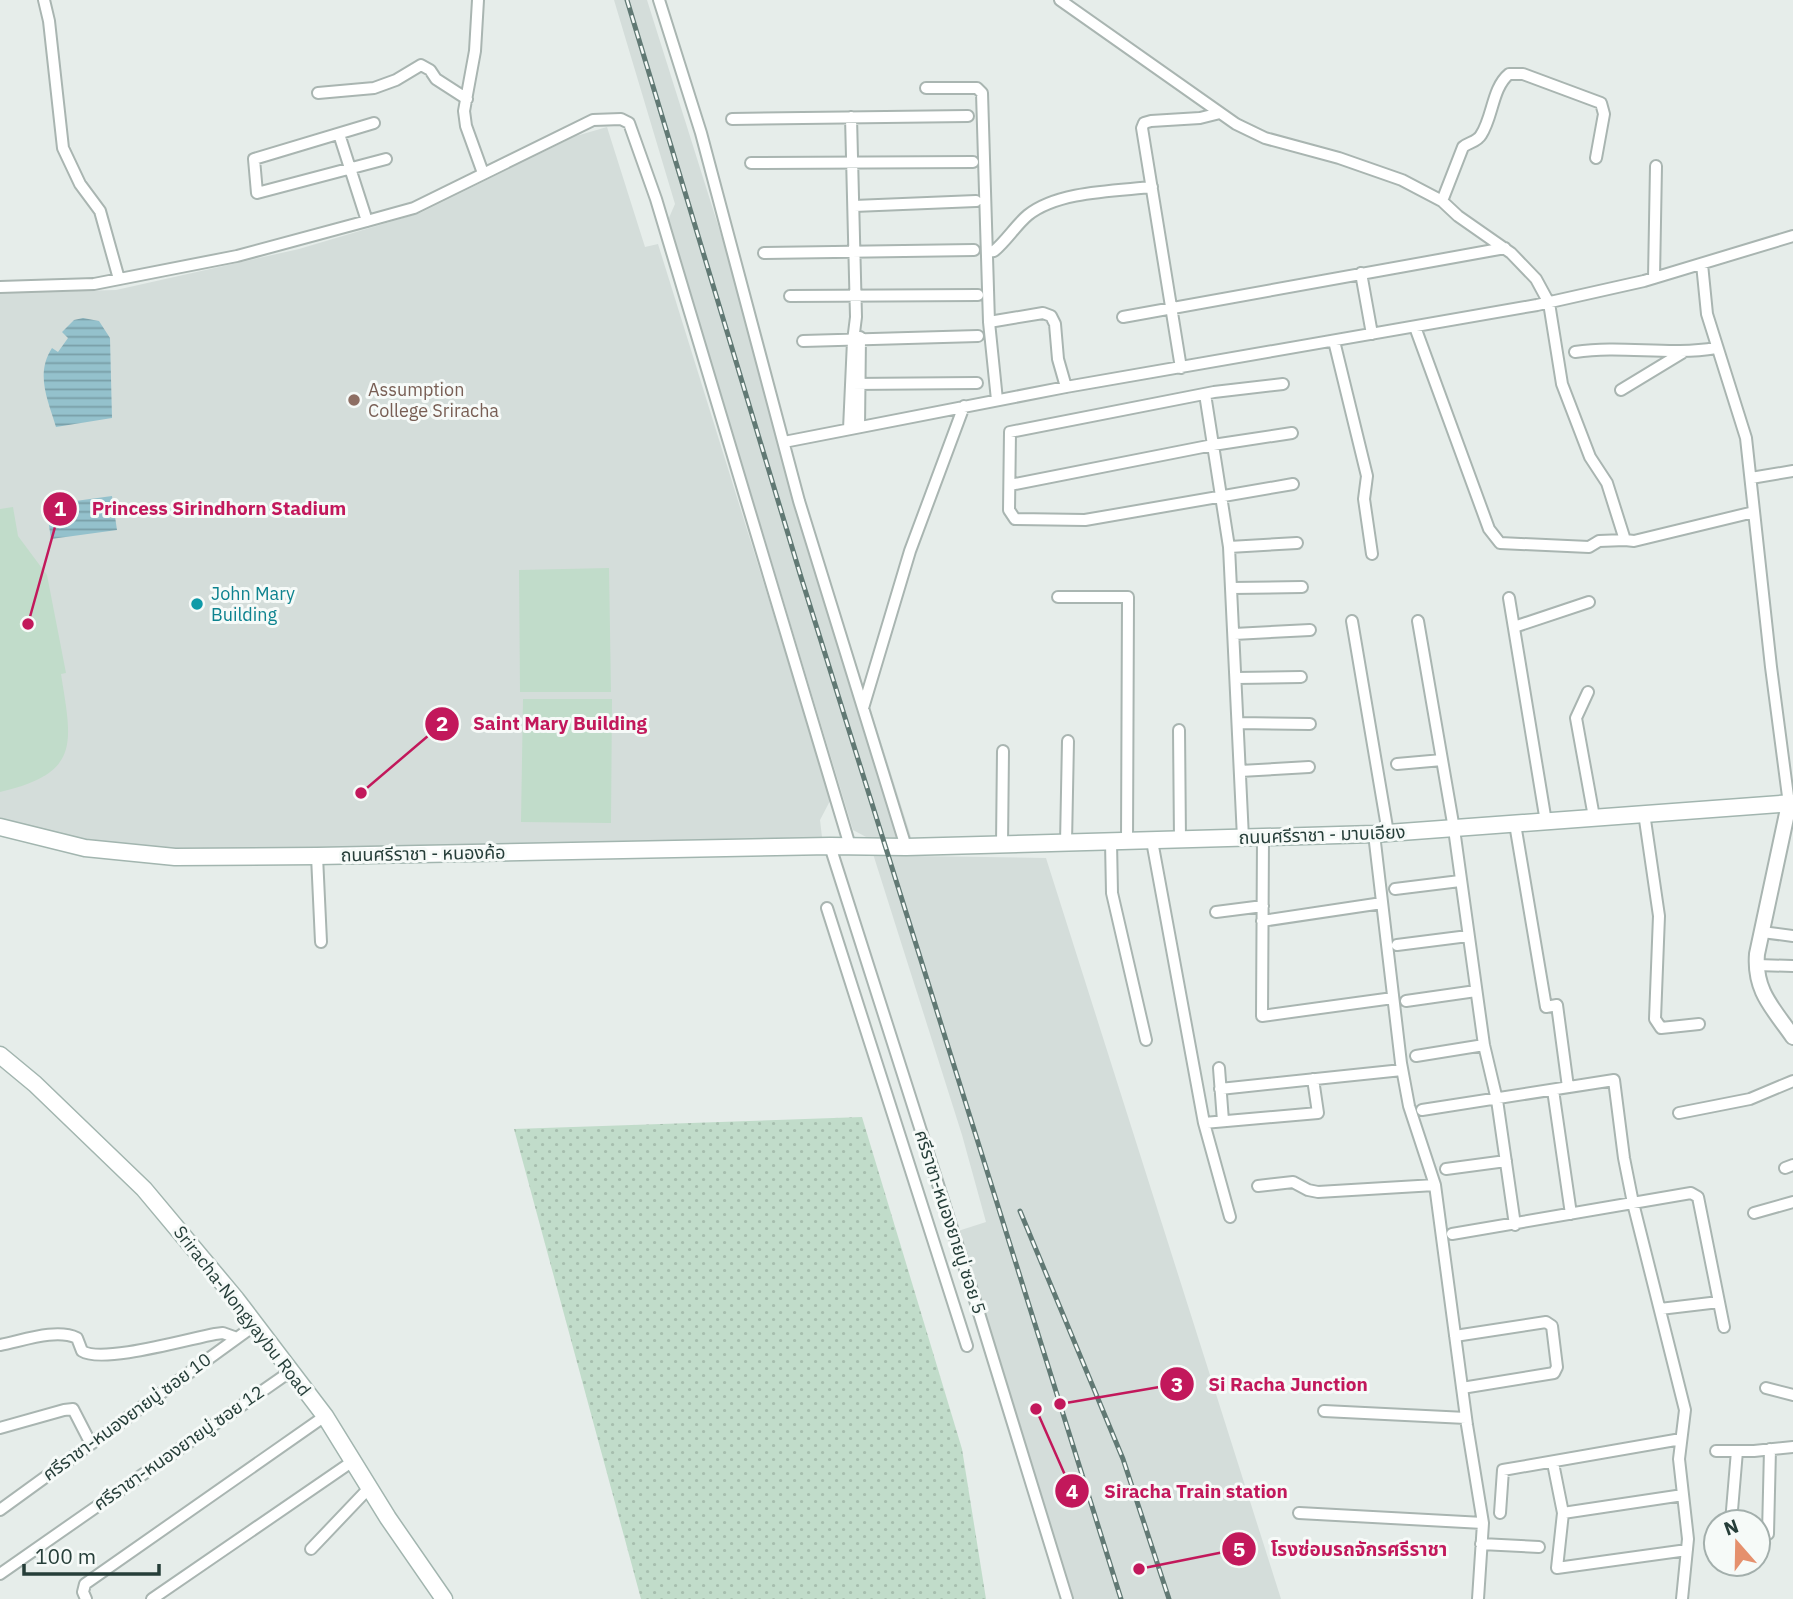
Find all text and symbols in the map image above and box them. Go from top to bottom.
place label: Assumption College Sriracha [368,378,499,422]
marker: Assumption College Sriracha [346,392,362,408]
callout: Princess Sirindhorn Stadium [43,489,360,529]
text: 1 [54,494,67,522]
text: Princess Sirindhorn Stadium [92,496,346,520]
place label: John Mary Building [211,582,295,626]
marker: John Mary Building [189,596,205,612]
callout: Saint Mary Building [424,704,661,744]
text: 2 [436,709,448,737]
text: Saint Mary Building [473,711,648,735]
street label: ถนนศรีราชา - มาบเอียง [1238,820,1406,849]
street label: ถนนศรีราชา - หนองค้อ [340,841,506,866]
street label: ศรีราชา-หนองยายบู่ ซอย 5 [909,1127,991,1317]
street label: Sriracha-Nongyaybu Road [169,1221,316,1400]
street label: ศรีราชา-หนองยายบู่ ซอย 10 [38,1348,216,1486]
callout: Si Racha Junction [1159,1364,1382,1404]
text: 3 [1171,1370,1183,1398]
text: Si Racha Junction [1208,1372,1368,1396]
street label: ศรีราชา-หนองยายบู่ ซอย 12 [89,1380,269,1516]
callout: Siracha Train station [1055,1471,1302,1511]
text: 4 [1066,1477,1078,1505]
text: Siracha Train station [1104,1479,1288,1503]
north arrow [1702,1508,1772,1578]
text: N [1721,1513,1742,1541]
callout: โรงซ่อมรถจักรศรีราชา [1221,1529,1461,1569]
scale bar [24,1532,159,1576]
text: 5 [1233,1535,1245,1563]
text: โรงซ่อมรถจักรศรีราชา [1271,1537,1447,1561]
text: 100 m [35,1542,96,1570]

